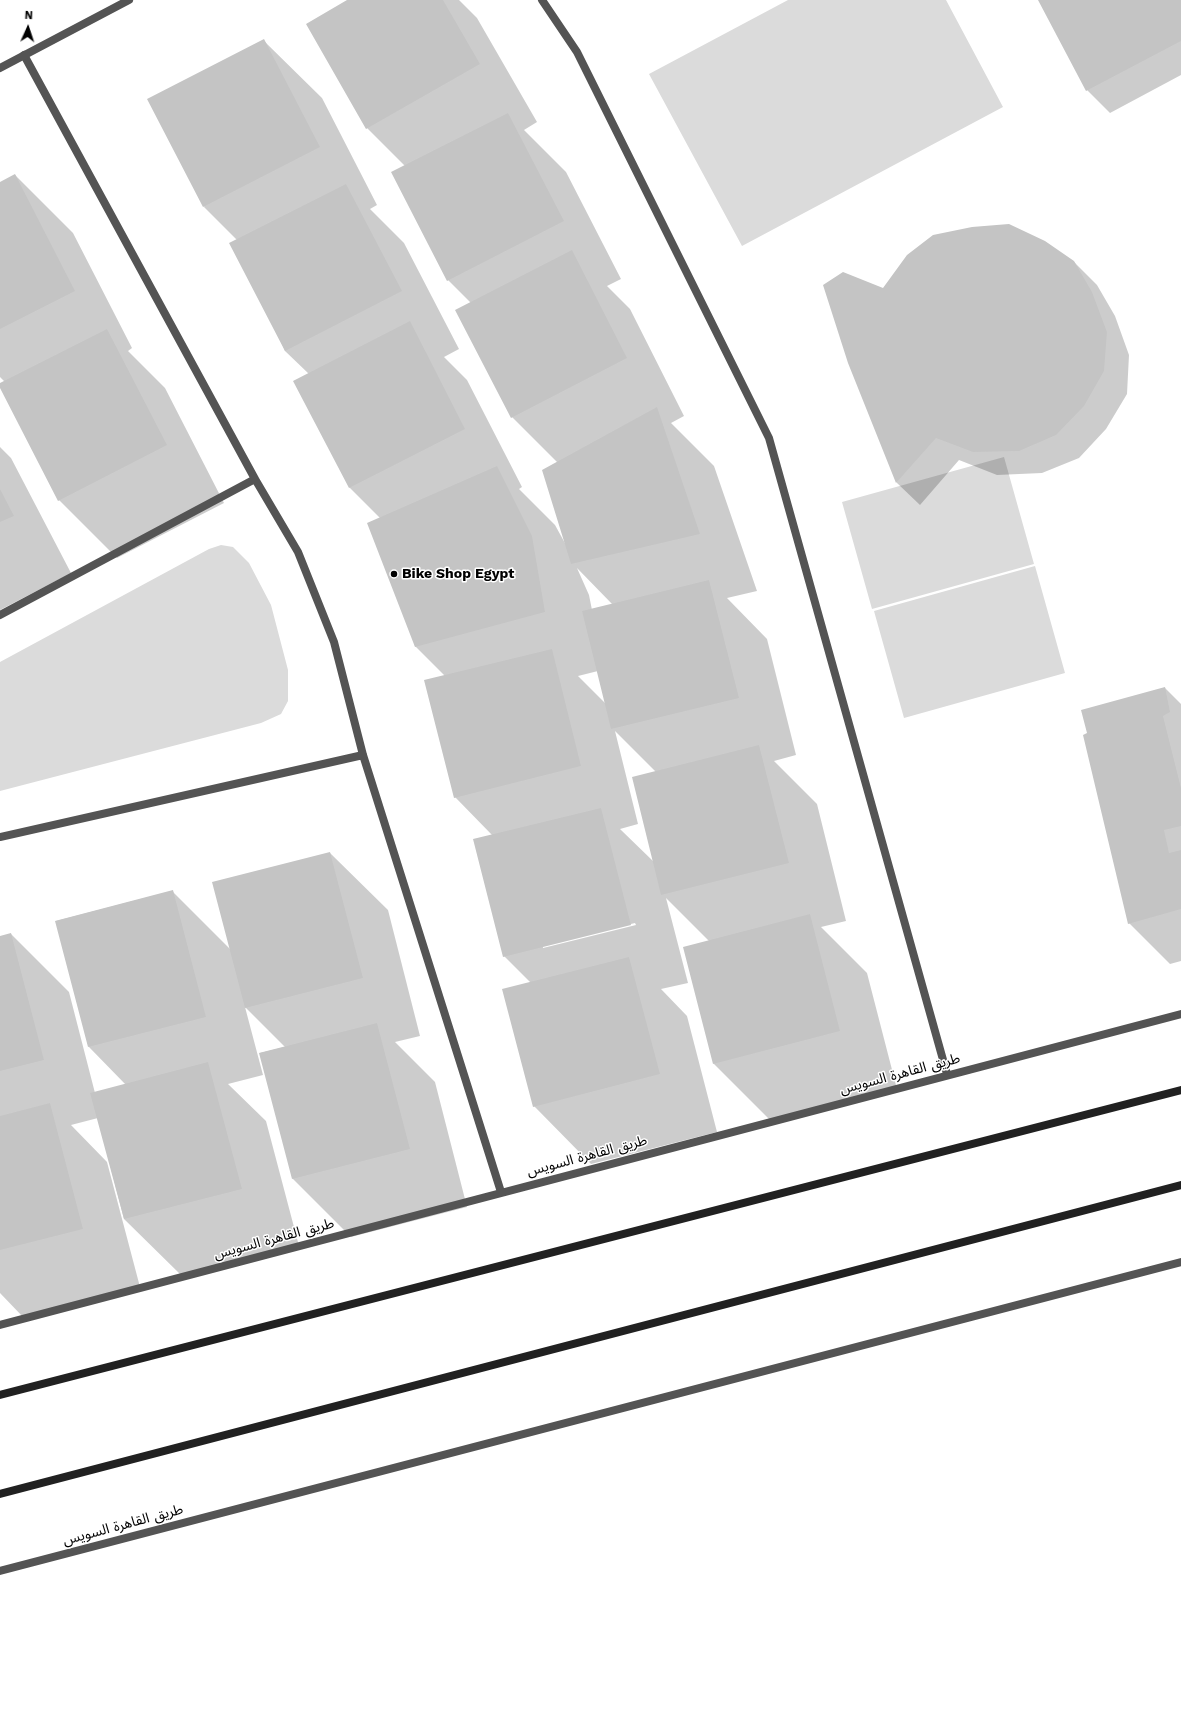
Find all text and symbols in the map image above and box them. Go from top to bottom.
north arrow [8,8,48,48]
text: N [24,9,33,22]
place label: Bike Shop Egypt [402,566,514,582]
marker: Bike Shop Egypt [389,569,399,579]
street label: طريق القاهرة السويس [838,1050,962,1098]
street label: طريق القاهرة السويس [525,1132,649,1180]
street label: طريق القاهرة السويس [212,1215,336,1263]
street label: طريق القاهرة السويس [61,1501,185,1549]

